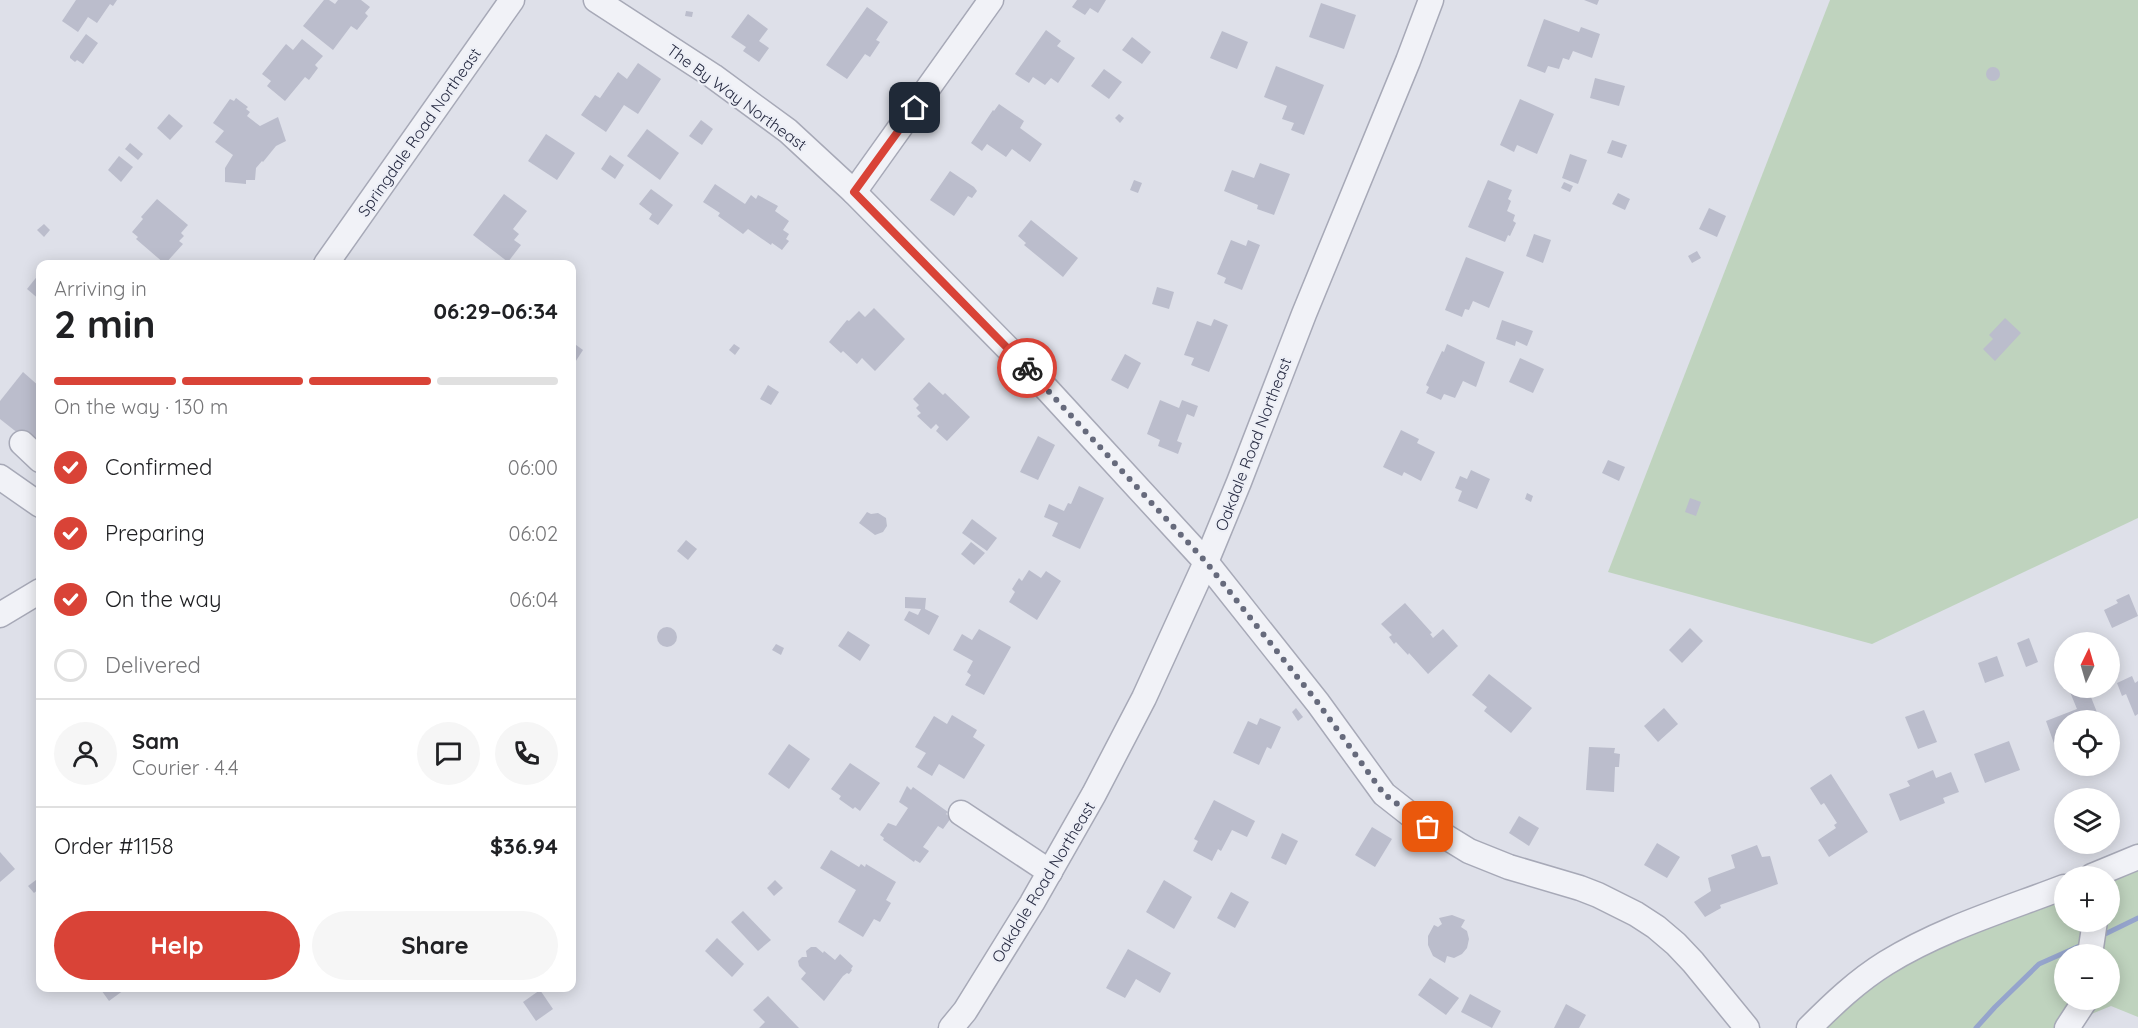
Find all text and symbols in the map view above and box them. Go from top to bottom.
street label: The By Way Northeast [663,39,811,155]
street label: Springdale Road Northeast [353,44,485,220]
pin [889,82,940,133]
icon: home [898,91,931,124]
text: Arriving in [54,276,147,301]
text: 06:29–06:34 [434,297,558,325]
text: 2 min [54,299,156,348]
courier [997,338,1057,398]
icon: bike [1011,352,1044,385]
street label: Oakdale Road Northeast [1211,354,1295,534]
text: On the way · 130 m [54,394,228,419]
icon: check [54,451,87,484]
text: Confirmed [105,453,212,481]
text: 06:00 [508,455,558,480]
icon: check [54,517,87,550]
text: Preparing [105,519,205,547]
text: 06:02 [509,521,558,546]
icon: check [54,583,87,616]
text: On the way [105,585,221,613]
text: 06:04 [509,587,558,612]
north arrow [2054,632,2120,698]
map controls [2054,632,2120,1010]
text: Delivered [105,651,201,679]
button: locate [2054,710,2120,776]
button: person [54,722,117,785]
button: chat [417,722,480,785]
button: phone [495,722,558,785]
text: Sam [132,727,179,755]
text: Courier · 4.4 [132,755,238,780]
button: layers [2054,788,2120,854]
street label: Oakdale Road Northeast [987,798,1099,966]
pin [1402,801,1453,852]
icon: bag [1411,810,1444,843]
text: Order #1158 [54,832,174,860]
text: $36.94 [490,832,558,860]
button: + [2054,866,2120,932]
button: Help [54,911,300,980]
button: Share [312,911,558,980]
button: − [2054,944,2120,1010]

